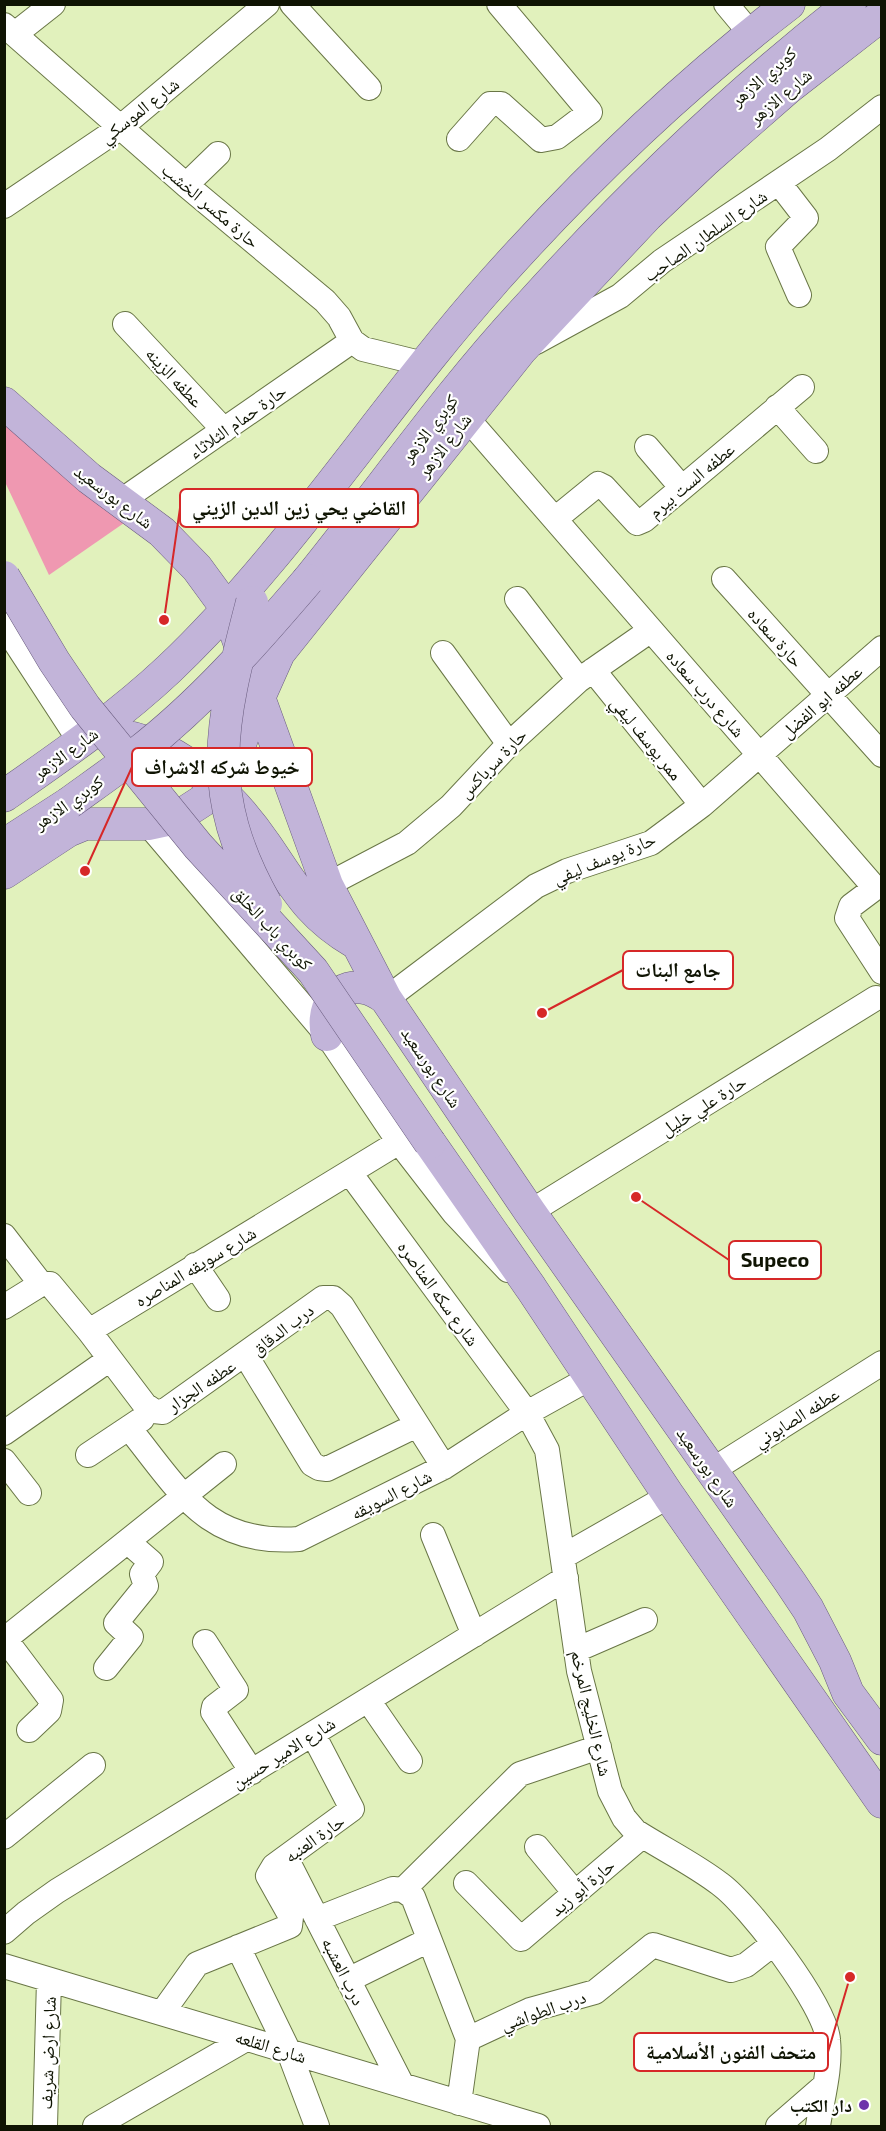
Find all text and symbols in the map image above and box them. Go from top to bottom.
street label: كوبري الازهر [725,41,804,115]
street label: شارع الازهر [743,63,817,130]
street label: شارع الموسكي [95,72,186,151]
street label: حارة مكسر الخشب [157,158,264,253]
street label: شارع السلطان الصاحب [639,184,772,287]
street label: عطفه الزينه [141,342,208,412]
street label: حارة حمام الثلاثاء [184,379,291,465]
street label: كوبري الازهر [395,389,466,470]
street label: شارع الازهر [412,409,477,483]
street label: عطفه الست بيرم [643,438,740,524]
street label: شارع بورسعيد [70,459,158,534]
callout: القاضي يحي زين الدين الزيني [180,489,418,527]
text: القاضي يحي زين الدين الزيني [192,495,406,524]
street label: حارة سعاده [743,603,809,671]
street label: شارع درب سعاده [661,645,750,742]
street label: عطفه ابو الفضل [776,660,867,743]
street label: ممر يوسف ليفي [603,692,688,787]
street label: شارع الازهر [27,722,102,785]
street label: حارة سرباكس [453,723,531,803]
callout: خيوط شركه الاشراف [132,748,312,786]
text: خيوط شركه الاشراف [144,754,300,779]
street label: كوبري الازهر [28,770,110,838]
street label: حارة يوسف ليفي [549,827,660,893]
street label: كوبري باب الخلق [225,881,318,978]
callout: جامع البنات [623,951,733,989]
text: جامع البنات [635,957,721,984]
street label: شارع بورسعيد [396,1022,467,1112]
street label: حارة علي خليل [656,1070,752,1144]
street label: شارع سويقه المناصره [130,1221,260,1312]
street label: شارع سكه المناصره [393,1236,485,1350]
callout: Supeco [729,1241,821,1279]
text: Supeco [741,1247,809,1271]
street label: درب الدقاق [246,1298,318,1360]
street label: عطفه الجزار [162,1354,240,1417]
street label: عطفه الصابوني [749,1382,845,1456]
street label: شارع بورسعيد [672,1423,744,1512]
street label: شارع السويقه [347,1464,436,1525]
street label: شارع الخليج المرخم [565,1648,617,1779]
street label: شارع الامير حسين [227,1711,339,1793]
street label: حارة العنبه [280,1809,349,1867]
street label: حارة أبو زيد [545,1854,619,1921]
street label: درب العشبه [317,1933,370,2009]
street label: درب الطواشي [498,1985,590,2039]
street label: شارع ارض شريف [34,1996,61,2110]
street label: شارع القلعه [232,2025,309,2068]
callout: متحف الفنون الأسلامية [634,2033,828,2071]
text: متحف الفنون الأسلامية [646,2039,816,2064]
place label: دار الكتب [790,2094,852,2117]
marker: دار الكتب [857,2098,871,2112]

